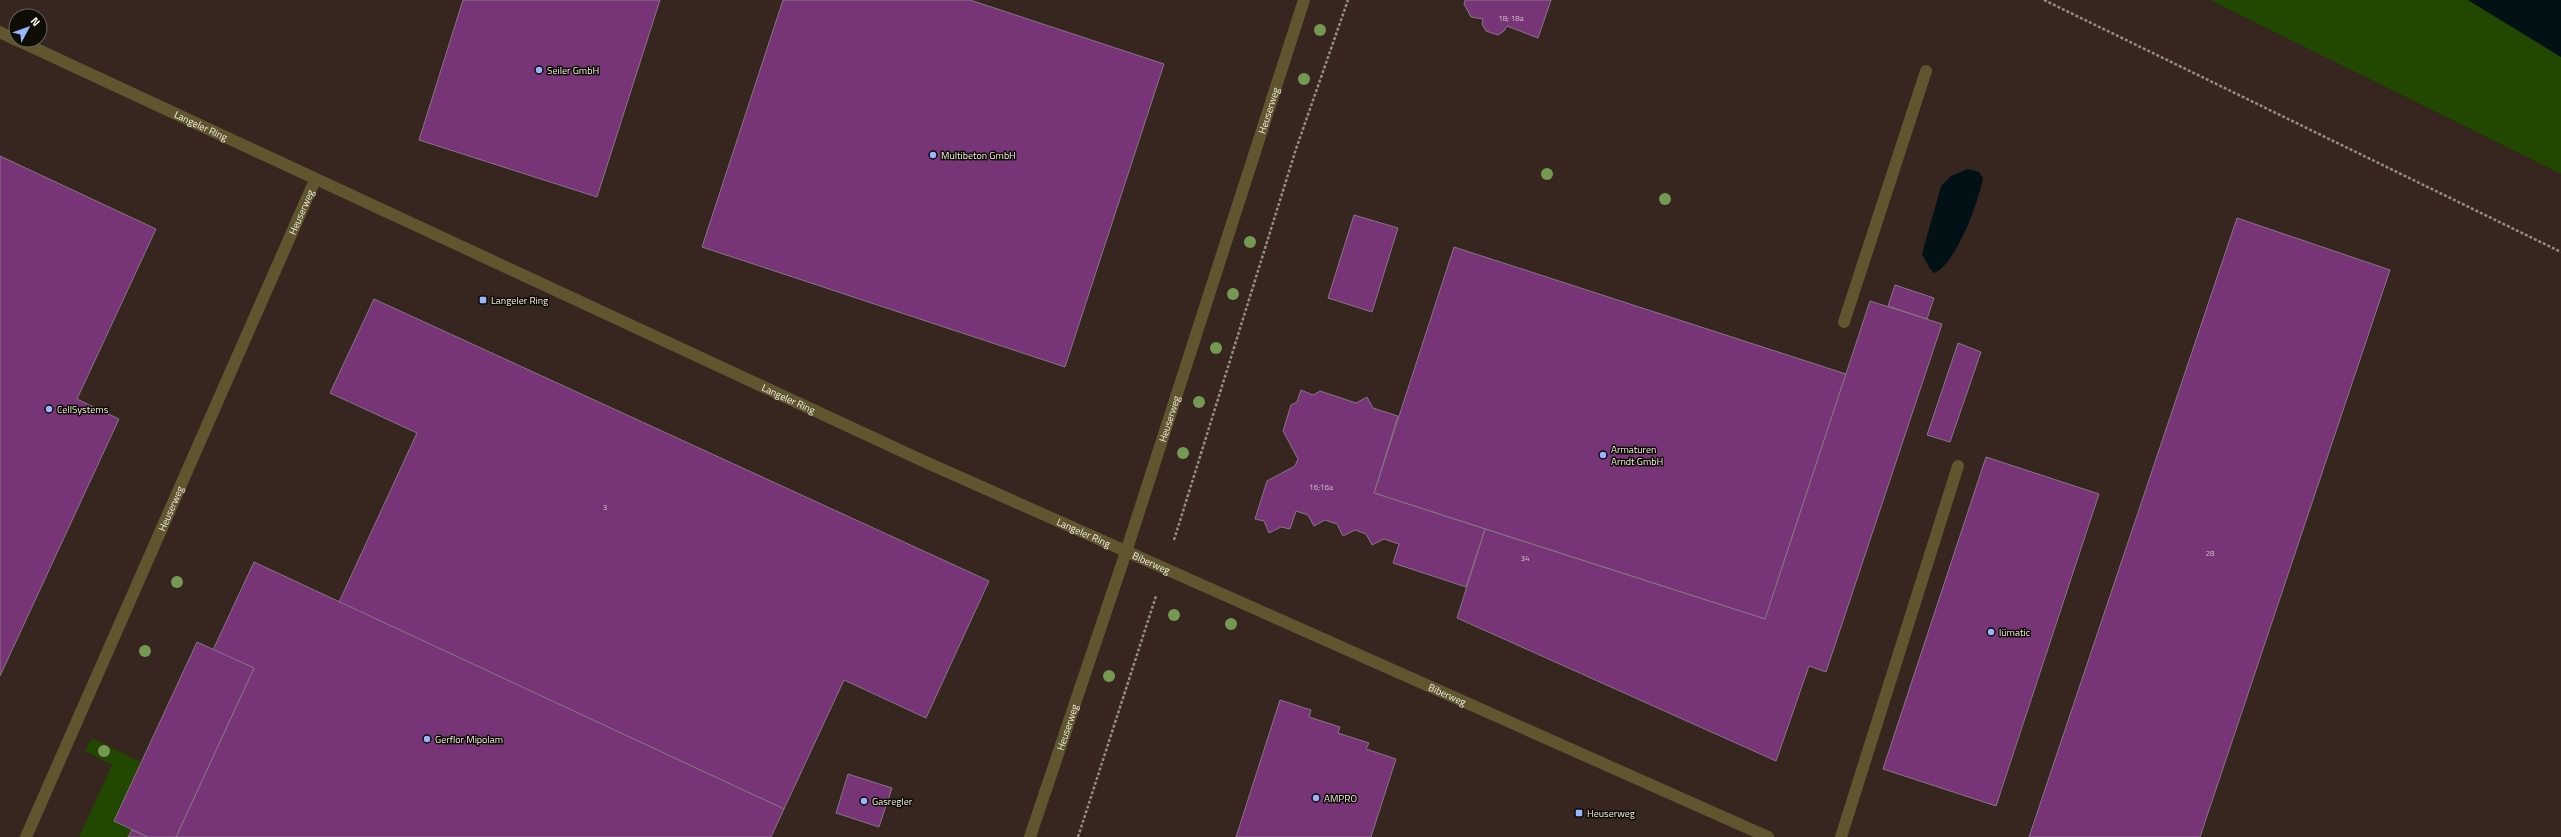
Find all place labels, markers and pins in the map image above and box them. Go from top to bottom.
place label: Seiler GmbH [547,63,599,78]
marker: Seiler GmbH [534,65,544,75]
place label: Multibeton GmbH [941,148,1016,163]
marker: Multibeton GmbH [928,150,938,160]
place label: Langeler Ring [491,293,548,308]
marker: Langeler Ring [478,295,488,305]
place label: CellSystems [57,402,109,417]
marker: CellSystems [44,404,54,414]
place label: Armaturen Arndt GmbH [1611,442,1663,469]
marker: Armaturen Arndt GmbH [1598,450,1608,460]
place label: lümatic [1999,625,2030,640]
marker: lümatic [1986,627,1996,637]
place label: Gerflor Mipolam [435,732,503,747]
marker: Gerflor Mipolam [422,734,432,744]
place label: AMPRO [1324,791,1357,806]
marker: AMPRO [1311,793,1321,803]
place label: Gasregler [872,794,913,809]
marker: Gasregler [859,796,869,806]
place label: Heuserweg [1587,806,1635,821]
marker: Heuserweg [1574,808,1584,818]

